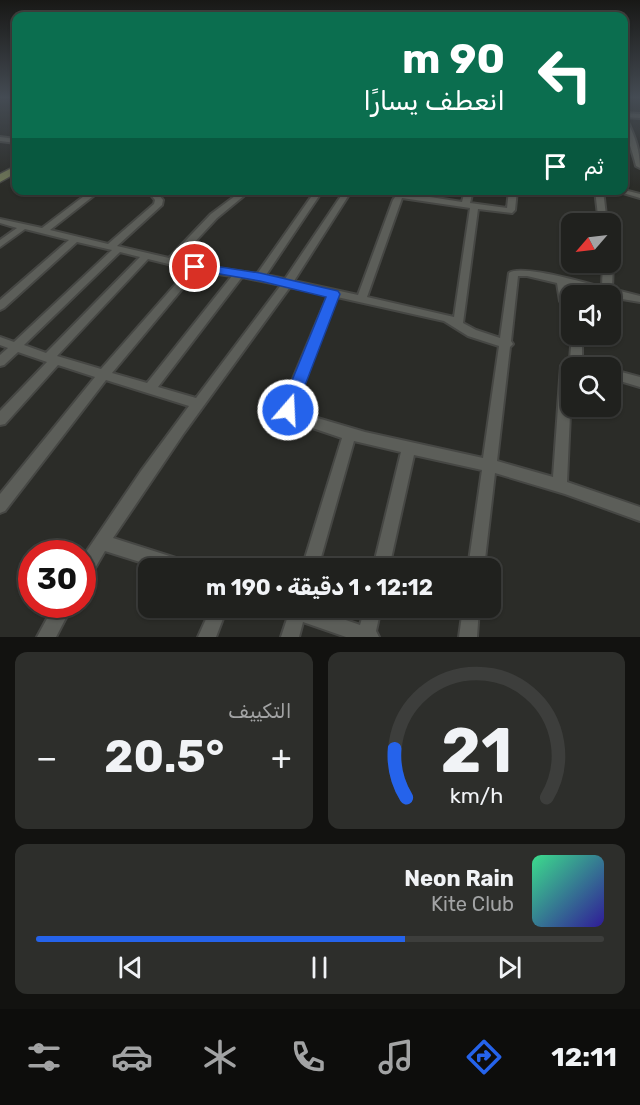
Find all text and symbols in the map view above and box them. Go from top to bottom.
text: 90 m [402,34,505,84]
icon: left [526,36,604,114]
text: انعطف يسارًا [363,85,505,117]
icon: arrive [539,150,572,183]
text: ثم [584,153,604,180]
north arrow [561,213,621,273]
map controls [561,213,621,417]
pin [169,241,220,292]
icon: arrive [178,250,211,283]
button: sound [561,285,621,345]
button: search [561,357,621,417]
position arrow [256,378,320,442]
speed limit sign: 30 [18,540,96,618]
text: 12:12 · 1 دقيقة · 190 m [206,574,433,601]
text: التكييف [228,699,292,723]
text: 21 [440,714,512,788]
text: 20.5° [104,730,224,783]
text: − [36,738,57,777]
text: + [271,738,291,777]
text: km/h [449,783,503,808]
text: Neon Rain [404,865,514,892]
text: Kite Club [431,892,514,916]
icon: previous [114,951,147,984]
icon: pause [303,951,336,984]
icon: next [493,951,526,984]
icon: filters [23,1036,65,1078]
icon: car [111,1036,153,1078]
icon: climate [199,1036,241,1078]
icon: phone [287,1036,329,1078]
icon: music [375,1036,417,1078]
icon: directions [463,1036,505,1078]
text: 12:11 [551,1041,617,1073]

